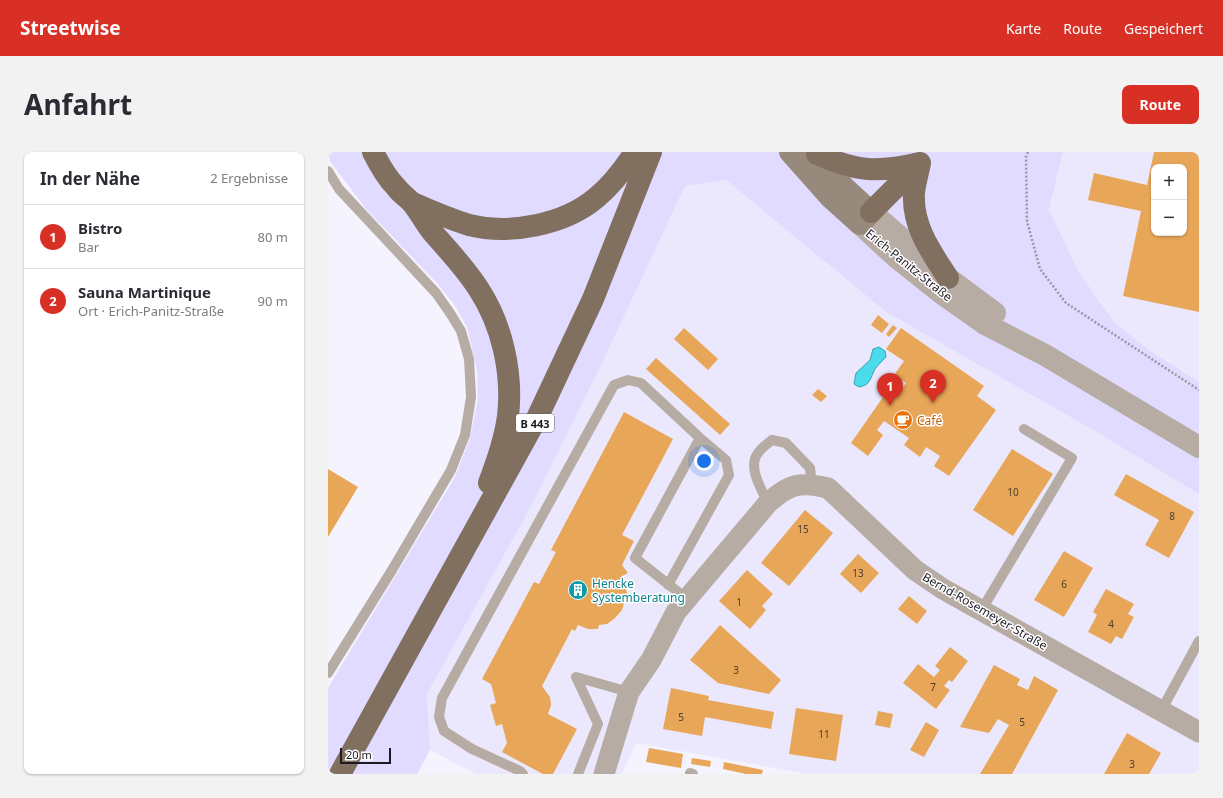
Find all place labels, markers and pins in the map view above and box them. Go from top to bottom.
pin: 2 [920,370,946,403]
pin: 1 [877,373,903,406]
cafe icon: Café [892,409,914,431]
place label: Café [917,412,942,429]
place label: Hencke Systemberatung [592,575,685,606]
building icon: Hencke Systemberatung [567,579,589,601]

